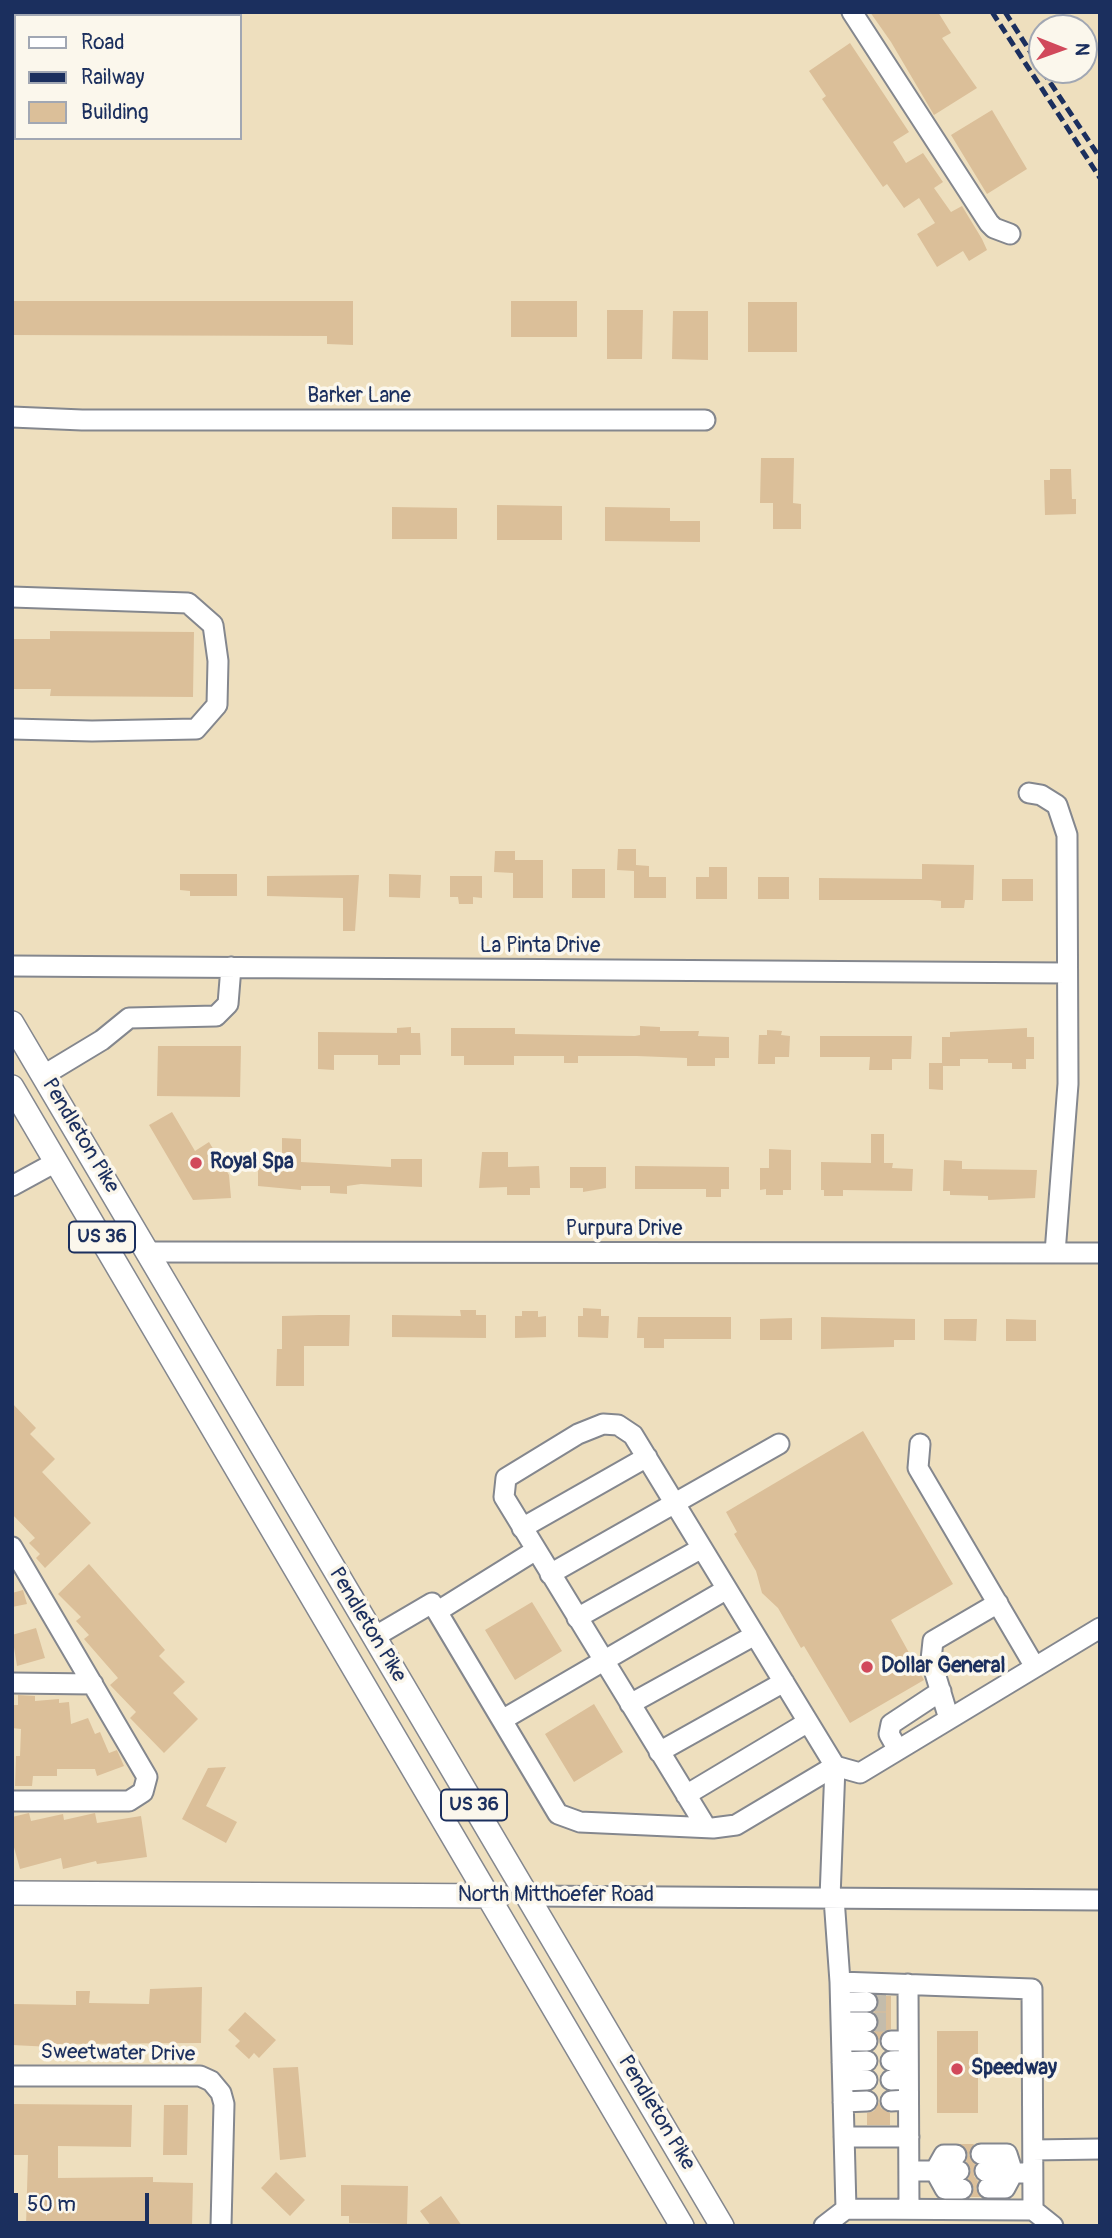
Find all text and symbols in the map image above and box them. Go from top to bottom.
legend [14,14,242,140]
north arrow [1028,14,1098,84]
text: Road [81,29,125,56]
text: N [1070,43,1094,56]
text: Railway [81,64,145,91]
text: Building [81,99,148,126]
street label: Barker Lane [307,384,411,410]
street label: La Pinta Drive [480,934,600,960]
street label: Pendleton Pike [36,1074,124,1198]
place label: Royal Spa [210,1150,294,1176]
marker: Royal Spa [188,1155,204,1171]
street label: Purpura Drive [566,1217,682,1243]
road number: US 36 [69,1222,135,1252]
street label: Pendleton Pike [323,1563,411,1687]
place label: Dollar General [881,1654,1006,1680]
marker: Dollar General [859,1659,875,1675]
road number: US 36 [441,1789,507,1820]
street label: North Mitthoefer Road [458,1883,654,1909]
street label: Sweetwater Drive [40,2040,196,2068]
street label: Pendleton Pike [612,2051,700,2175]
place label: Speedway [971,2056,1057,2082]
marker: Speedway [949,2061,965,2077]
scale bar [18,2178,152,2222]
text: 50 m [27,2191,76,2218]

